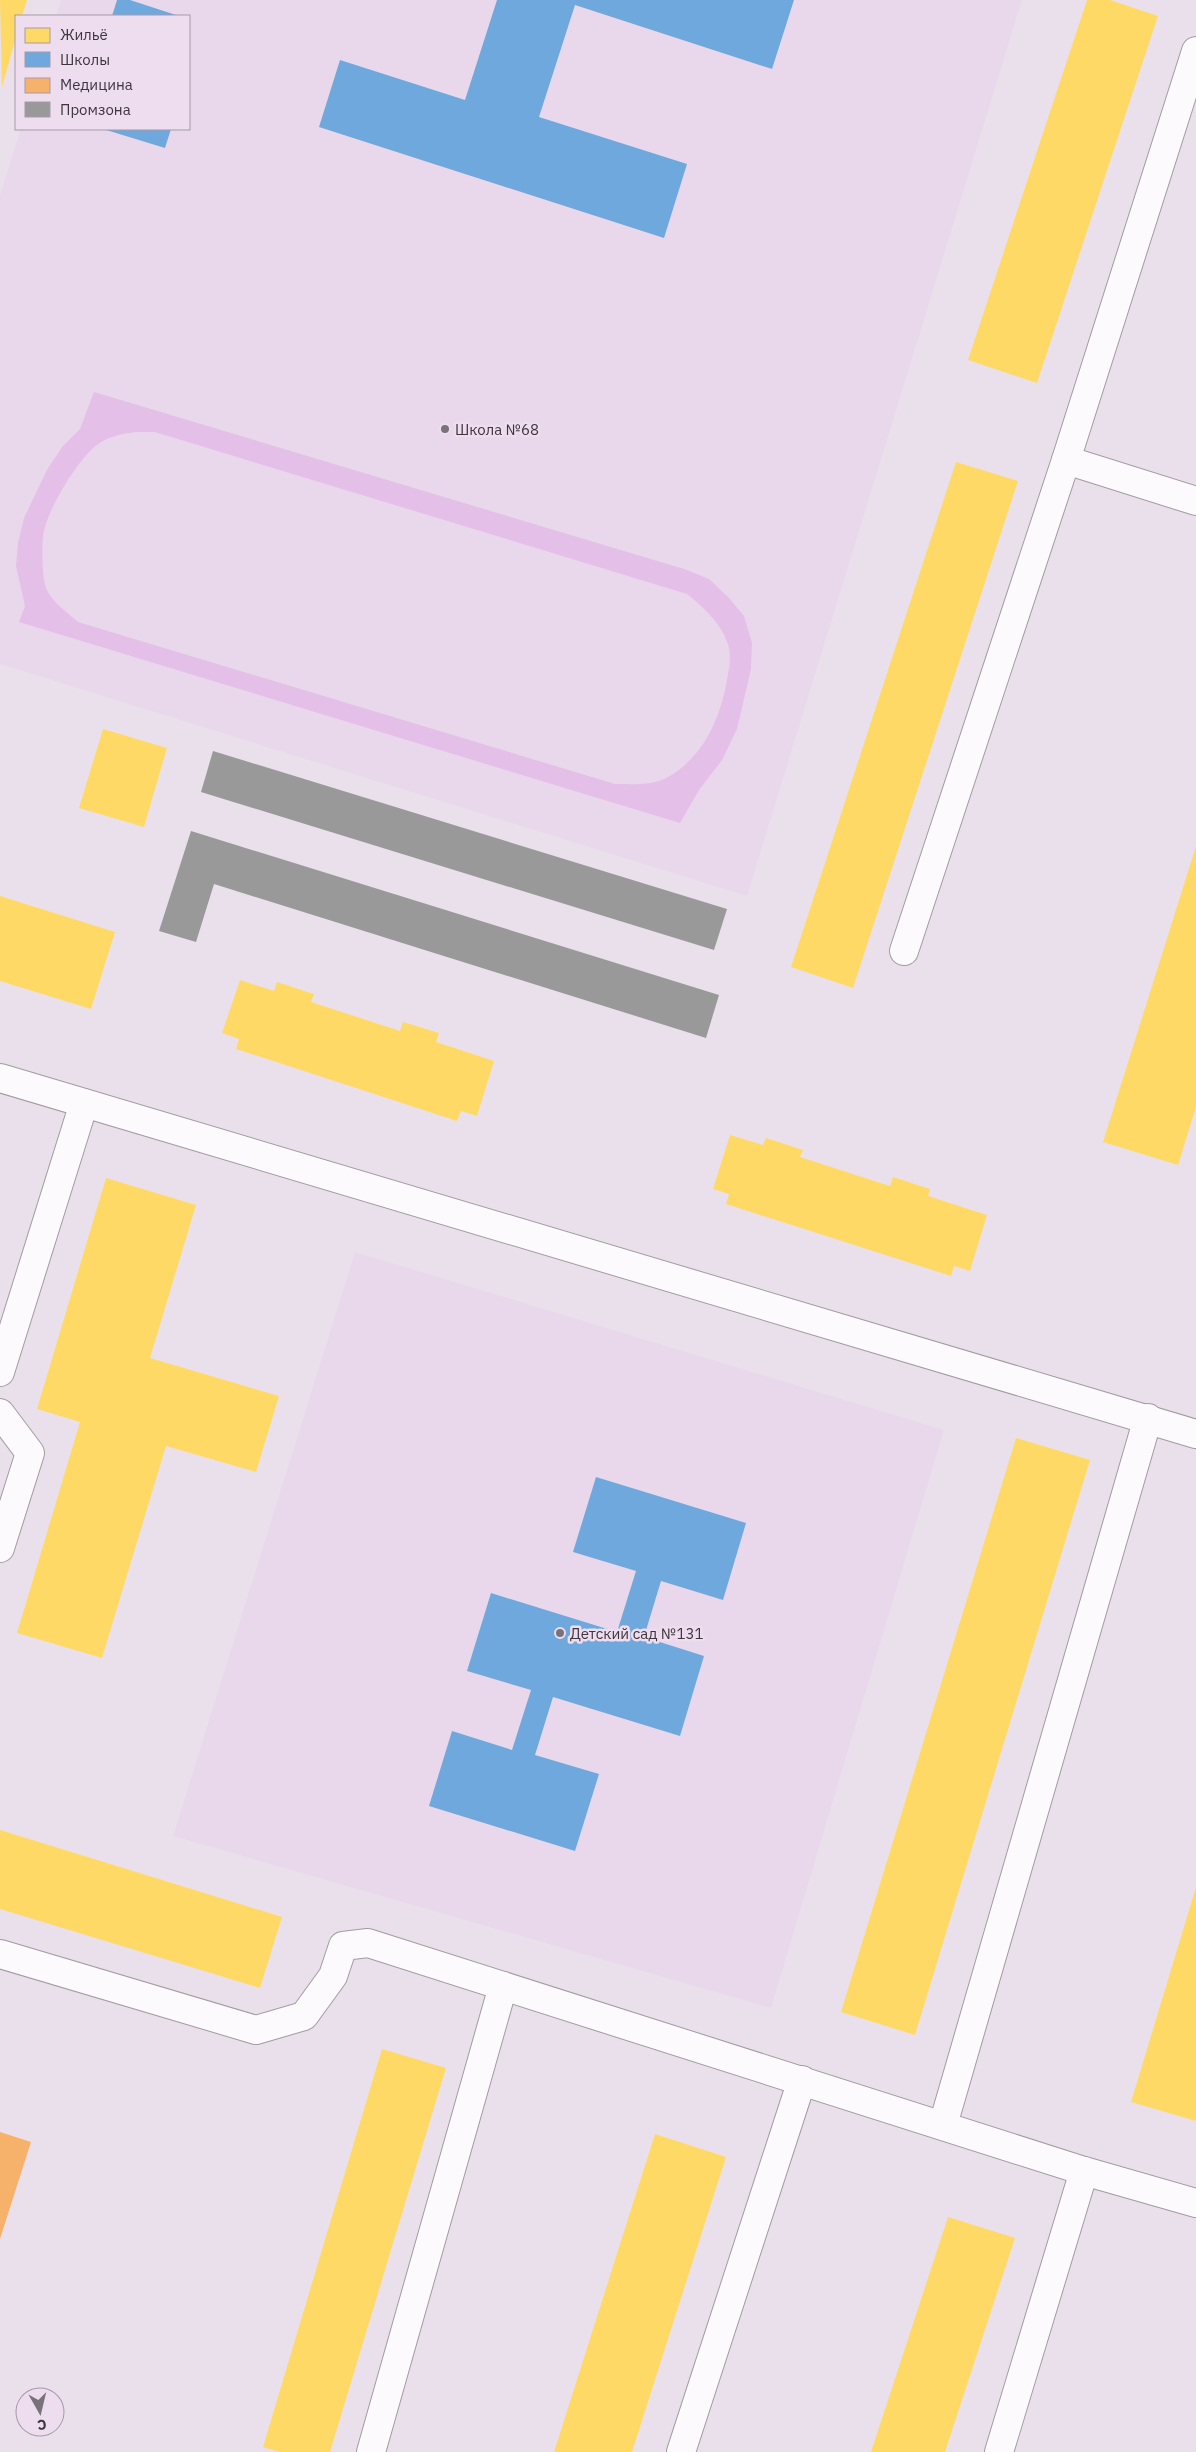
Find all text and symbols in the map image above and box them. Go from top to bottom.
legend [15,15,190,130]
text: Жильё [60,25,108,44]
text: Школы [60,50,110,69]
text: Медицина [60,75,133,94]
text: Промзона [60,100,131,119]
place label: Школа №68 [455,420,539,439]
marker: Школа №68 [439,423,451,435]
place label: Детский сад №131 [570,1624,704,1643]
marker: Детский сад №131 [554,1627,566,1639]
north arrow [15,2387,65,2437]
text: С [36,2415,48,2434]

